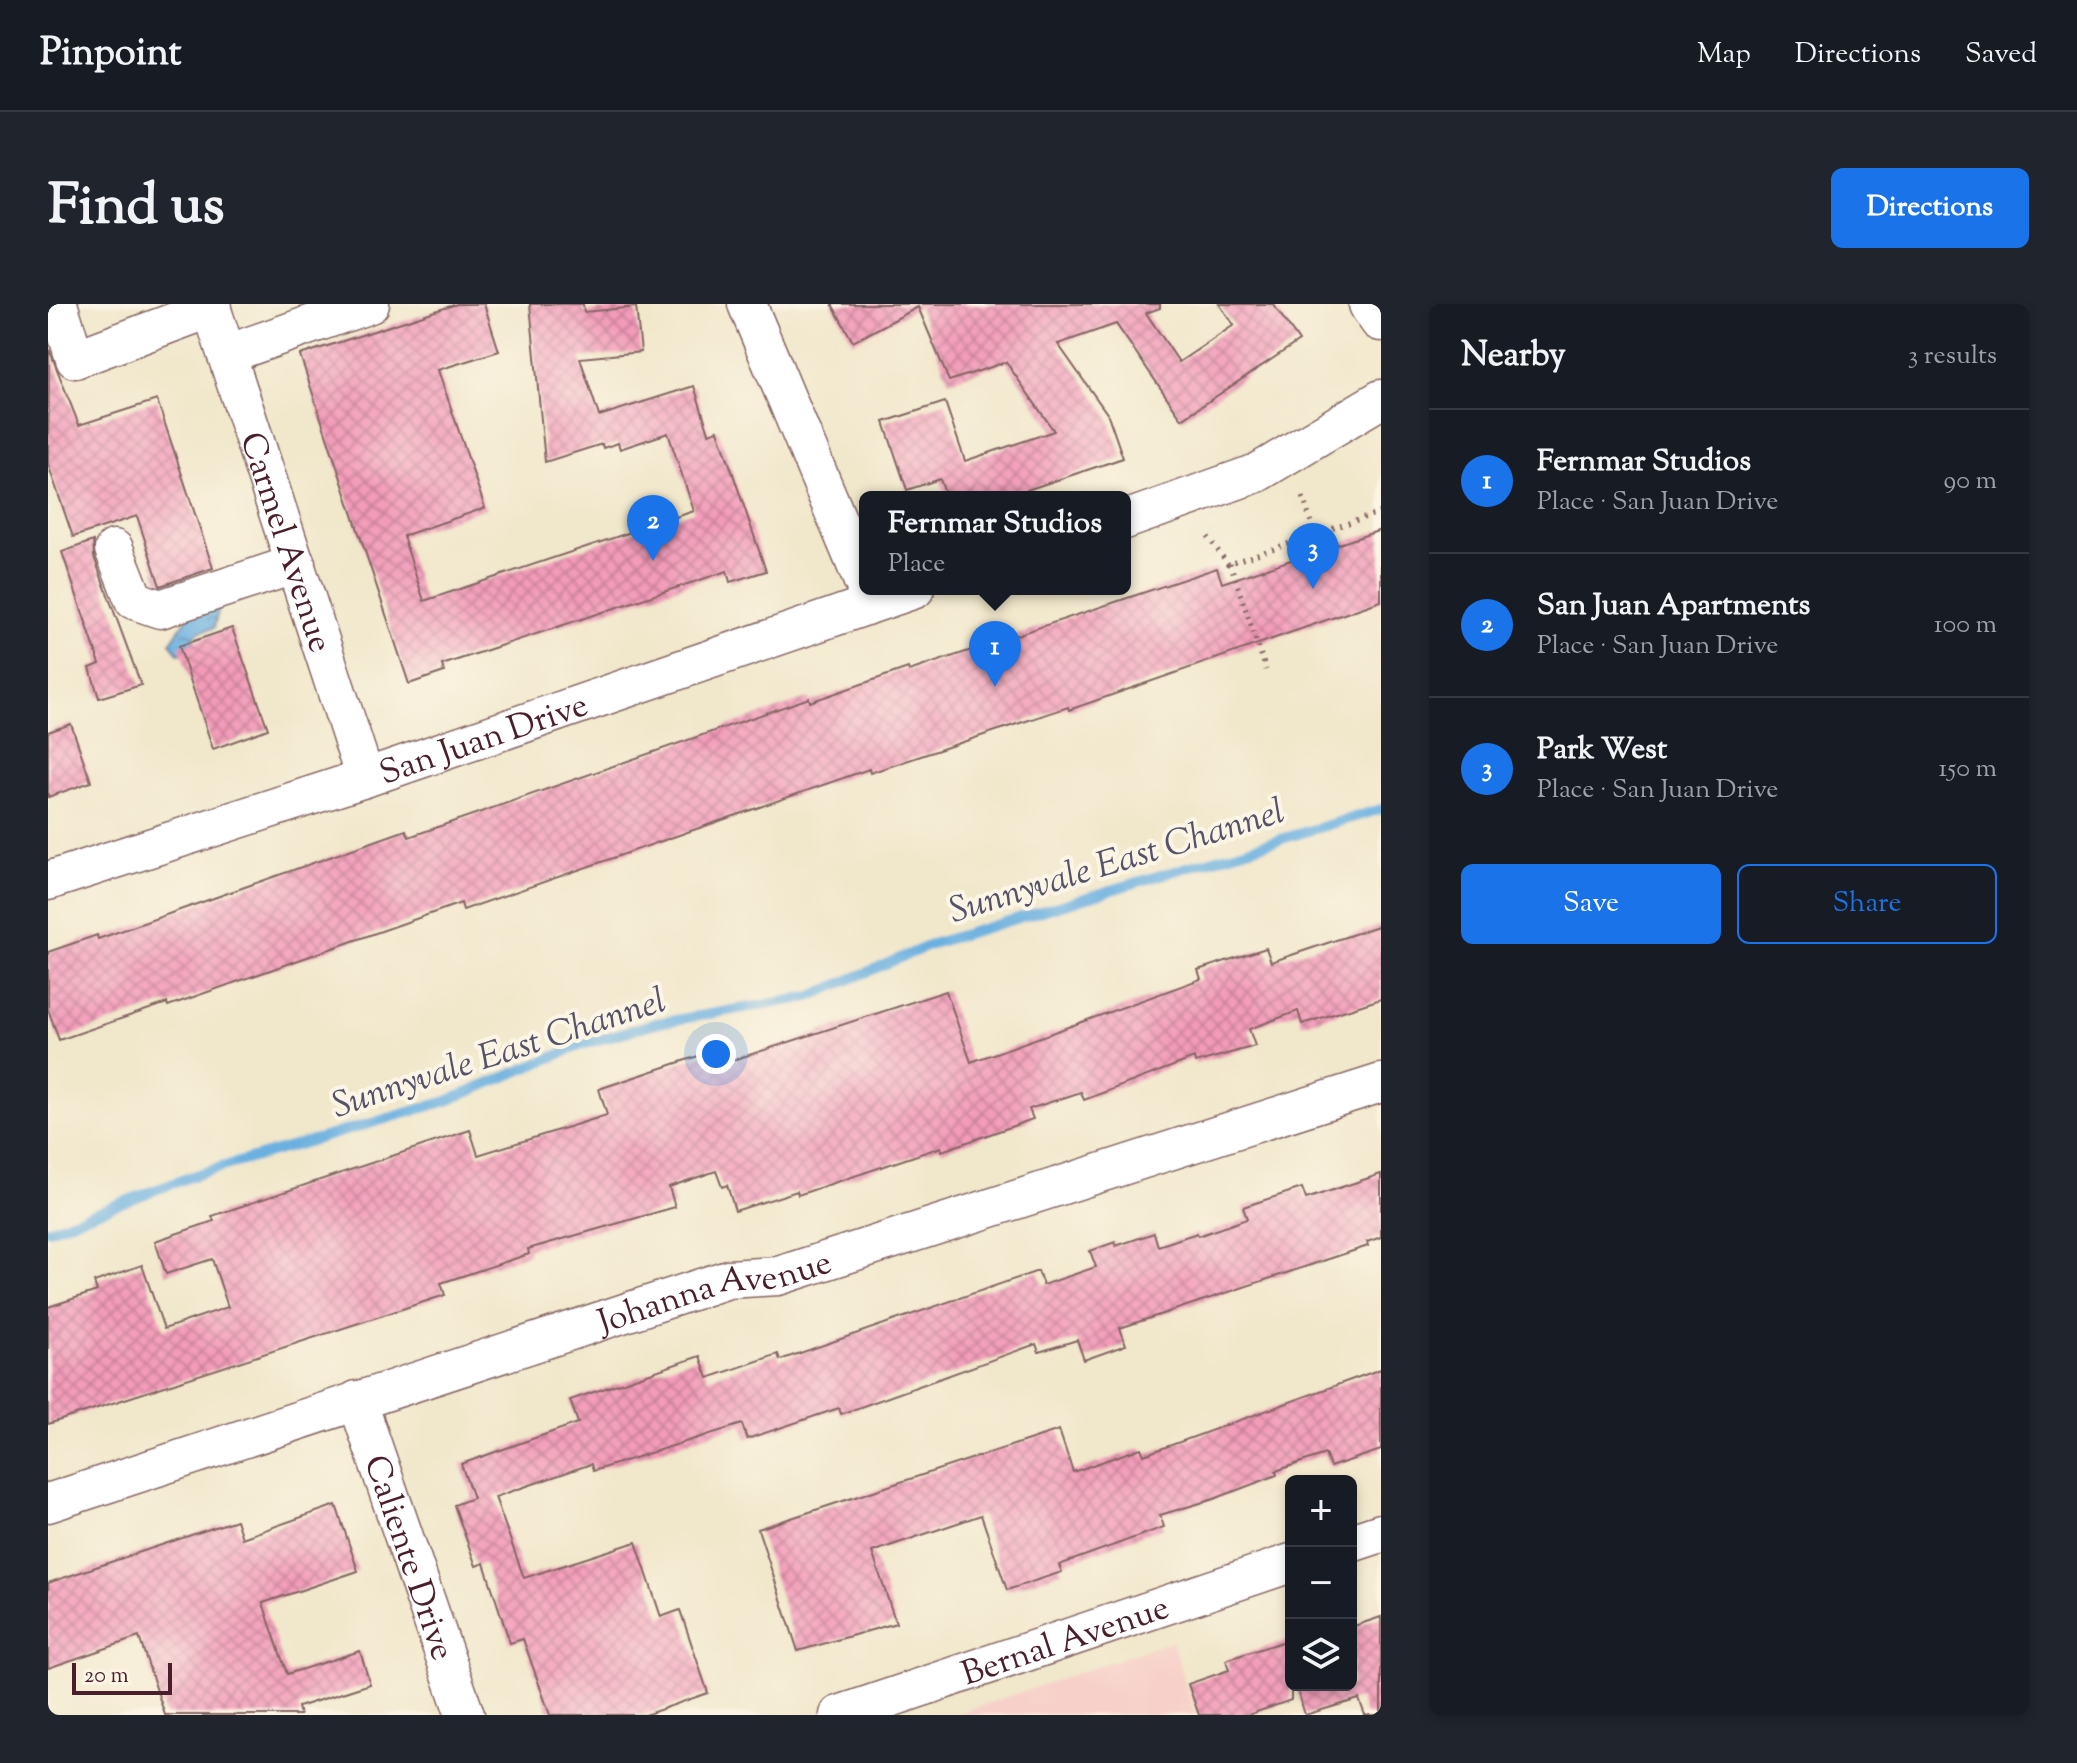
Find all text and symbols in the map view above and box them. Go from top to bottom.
text: Pinpoint [40,28,182,82]
text: Map [1697,35,1751,75]
text: Directions [1795,35,1921,75]
text: Saved [1965,35,2037,75]
text: Find us [48,168,224,249]
button: Directions [1831,168,2029,248]
text: Nearby [1461,332,1566,381]
text: 3 results [1908,338,1997,375]
street label: Carmel Avenue [226,426,343,659]
text: Fernmar Studios [1537,441,1751,484]
text: 1 [1483,463,1491,500]
text: 90 m [1944,463,1997,500]
text: Place · San Juan Drive [1537,484,1778,521]
popup [859,491,1131,595]
pin: 2 [627,495,679,561]
text: Fernmar Studios [888,503,1102,546]
pin: 3 [1287,523,1339,589]
text: Place [888,546,945,583]
text: San Juan Apartments [1537,585,1810,628]
text: 2 [1481,607,1493,644]
text: 100 m [1934,607,1997,644]
pin: 1 [969,621,1021,687]
text: Place · San Juan Drive [1537,628,1778,665]
street label: San Juan Drive [373,682,595,799]
text: Park West [1537,729,1667,772]
text: 3 [1482,751,1492,788]
text: 150 m [1938,751,1997,788]
text: Place · San Juan Drive [1537,772,1778,809]
water label: Sunnyvale East Channel [943,787,1291,939]
button: Save [1461,864,1721,944]
button: Share [1737,864,1997,944]
water label: Sunnyvale East Channel [326,976,673,1133]
your location [696,1034,736,1074]
street label: Johanna Avenue [590,1239,838,1349]
street label: Caliente Drive [350,1449,465,1667]
map controls [1285,1475,1357,1691]
button: + [1285,1475,1357,1547]
button: − [1285,1547,1357,1619]
street label: Bernal Avenue [955,1585,1176,1700]
button: layers [1285,1619,1357,1691]
scale bar [72,1659,172,1695]
text: 20 m [84,1661,129,1693]

